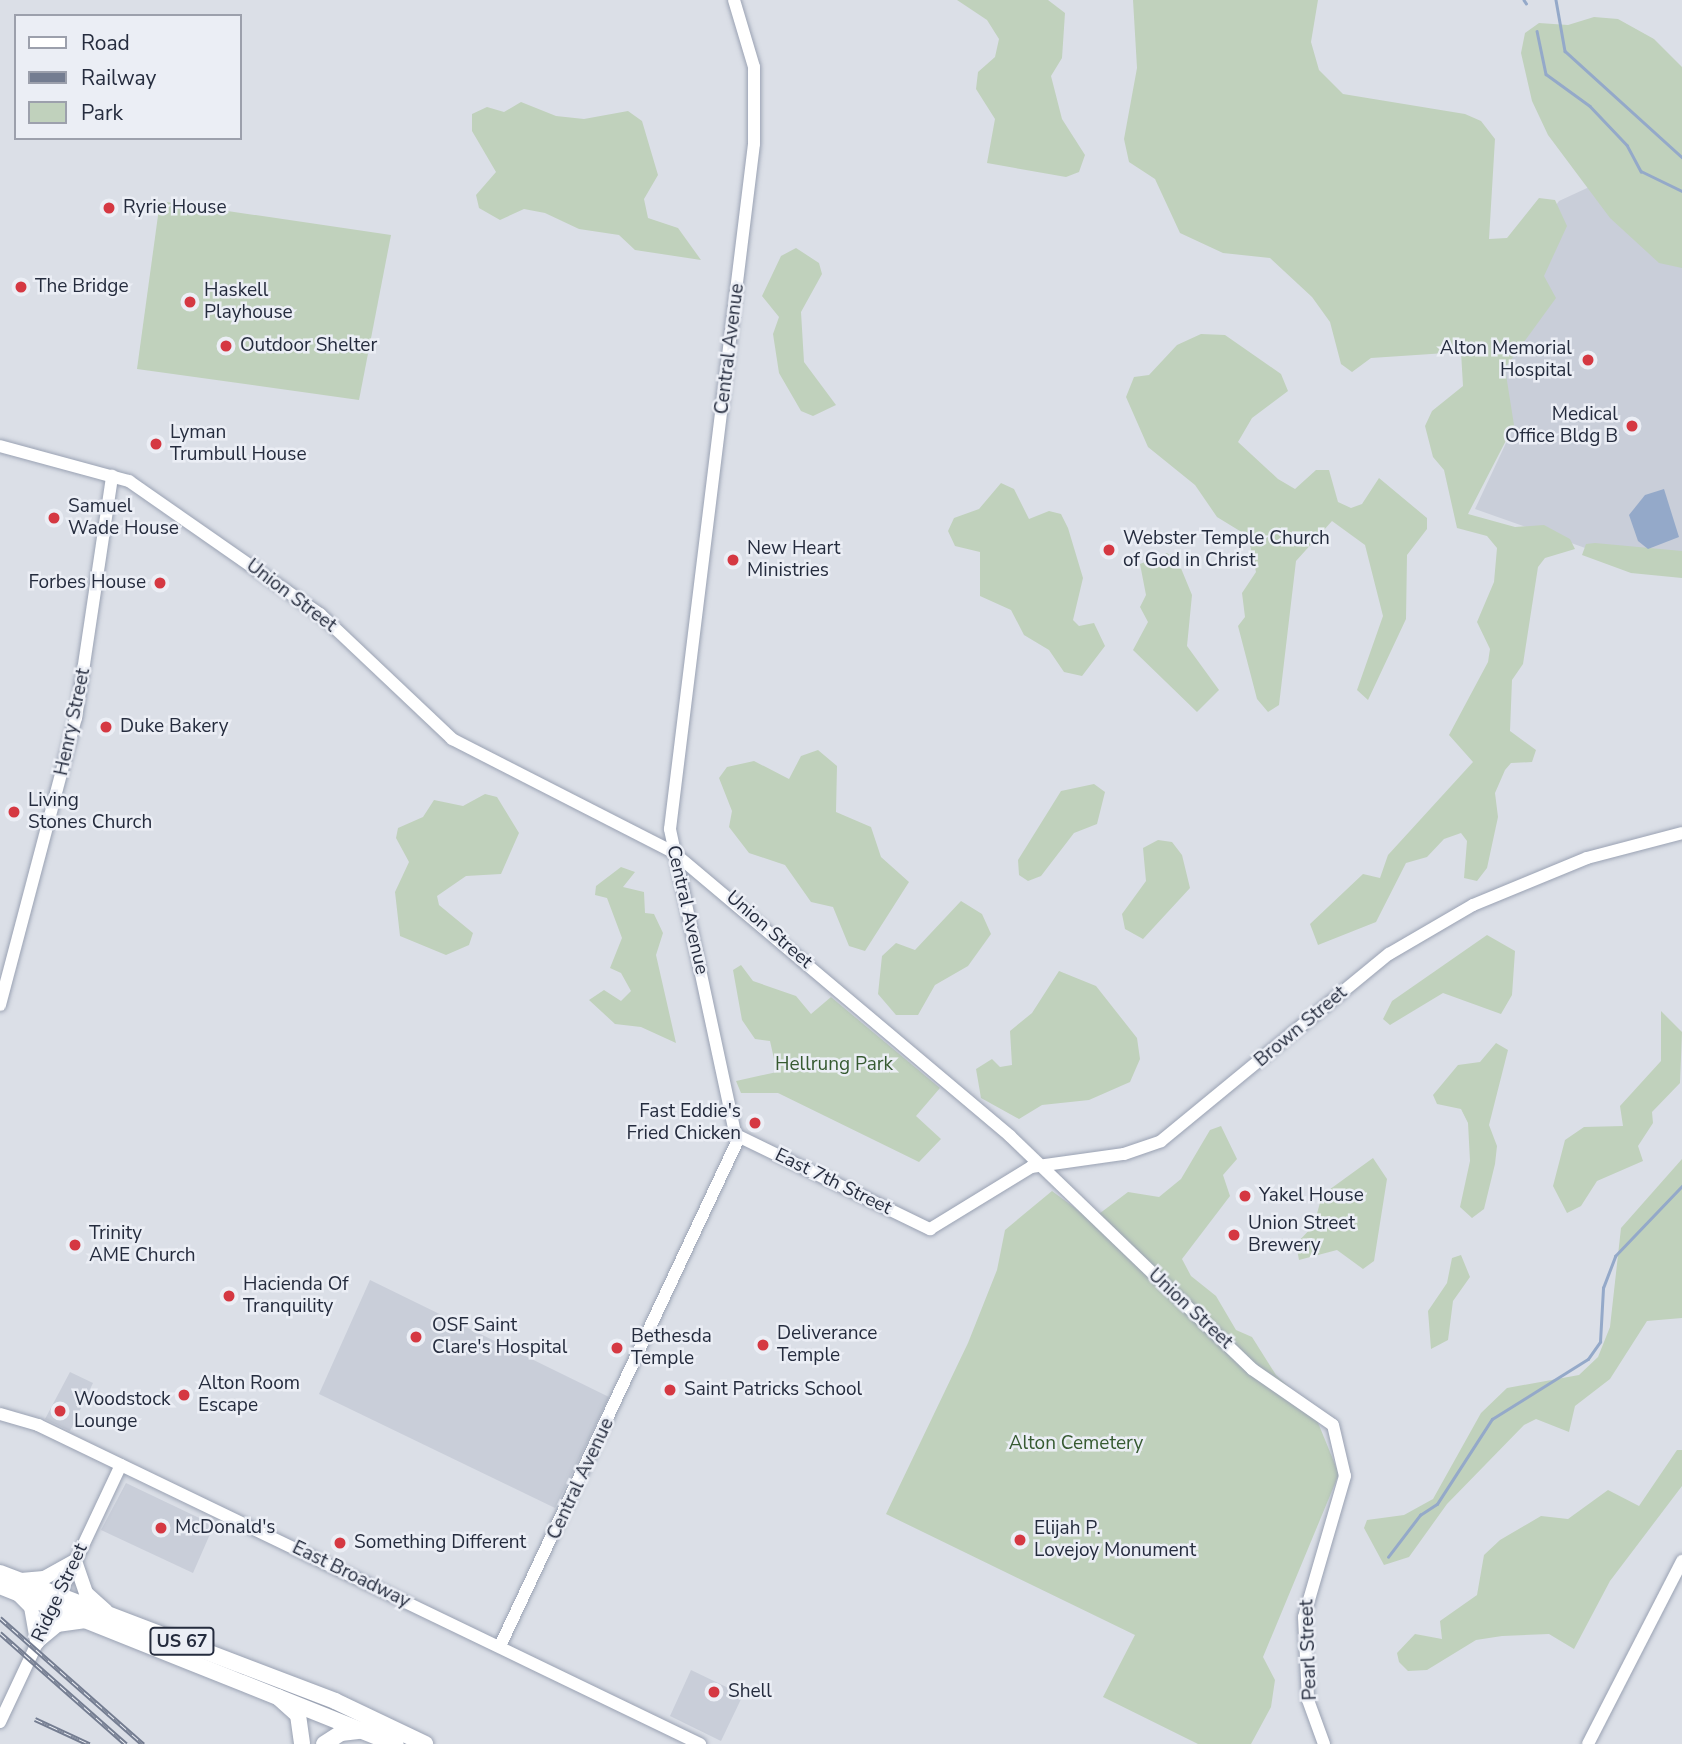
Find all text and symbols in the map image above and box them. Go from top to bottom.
legend [14,14,242,140]
text: Road [81,29,130,57]
text: Railway [81,64,156,92]
text: Park [81,99,123,127]
place label: Ryrie House [123,197,227,219]
marker: Ryrie House [101,200,117,216]
place label: The Bridge [35,276,129,298]
marker: The Bridge [13,279,29,295]
place label: Haskell Playhouse [204,280,293,324]
street label: Central Avenue [711,282,749,416]
marker: Haskell Playhouse [182,294,198,310]
place label: Outdoor Shelter [240,335,377,357]
marker: Outdoor Shelter [218,338,234,354]
place label: Alton Memorial Hospital [1440,338,1572,382]
marker: Alton Memorial Hospital [1578,350,1598,370]
place label: Medical Office Bldg B [1505,404,1618,448]
marker: Medical Office Bldg B [1624,418,1640,434]
place label: Lyman Trumbull House [170,422,307,466]
marker: Lyman Trumbull House [148,436,164,452]
place label: Samuel Wade House [68,496,179,540]
marker: Samuel Wade House [46,510,62,526]
place label: Webster Temple Church of God in Christ [1123,528,1330,572]
place label: New Heart Ministries [747,538,840,582]
marker: Webster Temple Church of God in Christ [1101,542,1117,558]
marker: New Heart Ministries [725,552,741,568]
street label: Union Street [241,555,341,637]
place label: Forbes House [28,572,146,594]
marker: Forbes House [152,575,168,591]
street label: Henry Street [50,666,96,778]
place label: Duke Bakery [120,716,228,738]
marker: Duke Bakery [98,719,114,735]
place label: Living Stones Church [28,790,152,834]
marker: Living Stones Church [6,804,22,820]
street label: Central Avenue [661,843,713,977]
street label: Union Street [721,886,817,974]
street label: Brown Street [1250,982,1352,1072]
park label: Hellrung Park [775,1054,893,1076]
place label: Fast Eddie's Fried Chicken [627,1101,741,1145]
marker: Fast Eddie's Fried Chicken [747,1115,763,1131]
street label: East 7th Street [771,1144,895,1220]
place label: Yakel House [1259,1185,1364,1207]
marker: Yakel House [1237,1188,1253,1204]
place label: Union Street Brewery [1248,1213,1355,1257]
place label: Trinity AME Church [89,1223,196,1267]
marker: Union Street Brewery [1226,1227,1242,1243]
marker: Trinity AME Church [67,1237,83,1253]
street label: Union Street [1143,1264,1237,1354]
place label: Hacienda Of Tranquility [243,1274,349,1318]
marker: Hacienda Of Tranquility [221,1288,237,1304]
place label: OSF Saint Clare's Hospital [432,1315,567,1359]
place label: Deliverance Temple [777,1323,877,1367]
place label: Bethesda Temple [631,1326,712,1370]
marker: OSF Saint Clare's Hospital [406,1327,426,1347]
marker: Deliverance Temple [755,1337,771,1353]
marker: Bethesda Temple [609,1340,625,1356]
place label: Alton Room Escape [198,1373,300,1417]
place label: Saint Patricks School [684,1379,862,1401]
marker: Saint Patricks School [662,1382,678,1398]
marker: Alton Room Escape [176,1387,192,1403]
place label: Woodstock Lounge [74,1389,170,1433]
marker: Woodstock Lounge [52,1403,68,1419]
street label: Central Avenue [543,1415,619,1543]
park label: Alton Cemetery [1009,1433,1143,1455]
place label: McDonald's [175,1517,276,1539]
place label: Elijah P. Lovejoy Monument [1034,1518,1196,1562]
marker: McDonald's [153,1520,169,1536]
place label: Something Different [354,1532,526,1554]
marker: Elijah P. Lovejoy Monument [1012,1532,1028,1548]
marker: Something Different [332,1535,348,1551]
street label: East Broadway [288,1537,414,1613]
street label: Ridge Street [27,1540,93,1646]
street label: Pearl Street [1296,1599,1322,1701]
road number: US 67 [149,1626,215,1656]
place label: Shell [728,1681,772,1703]
marker: Shell [706,1684,722,1700]

